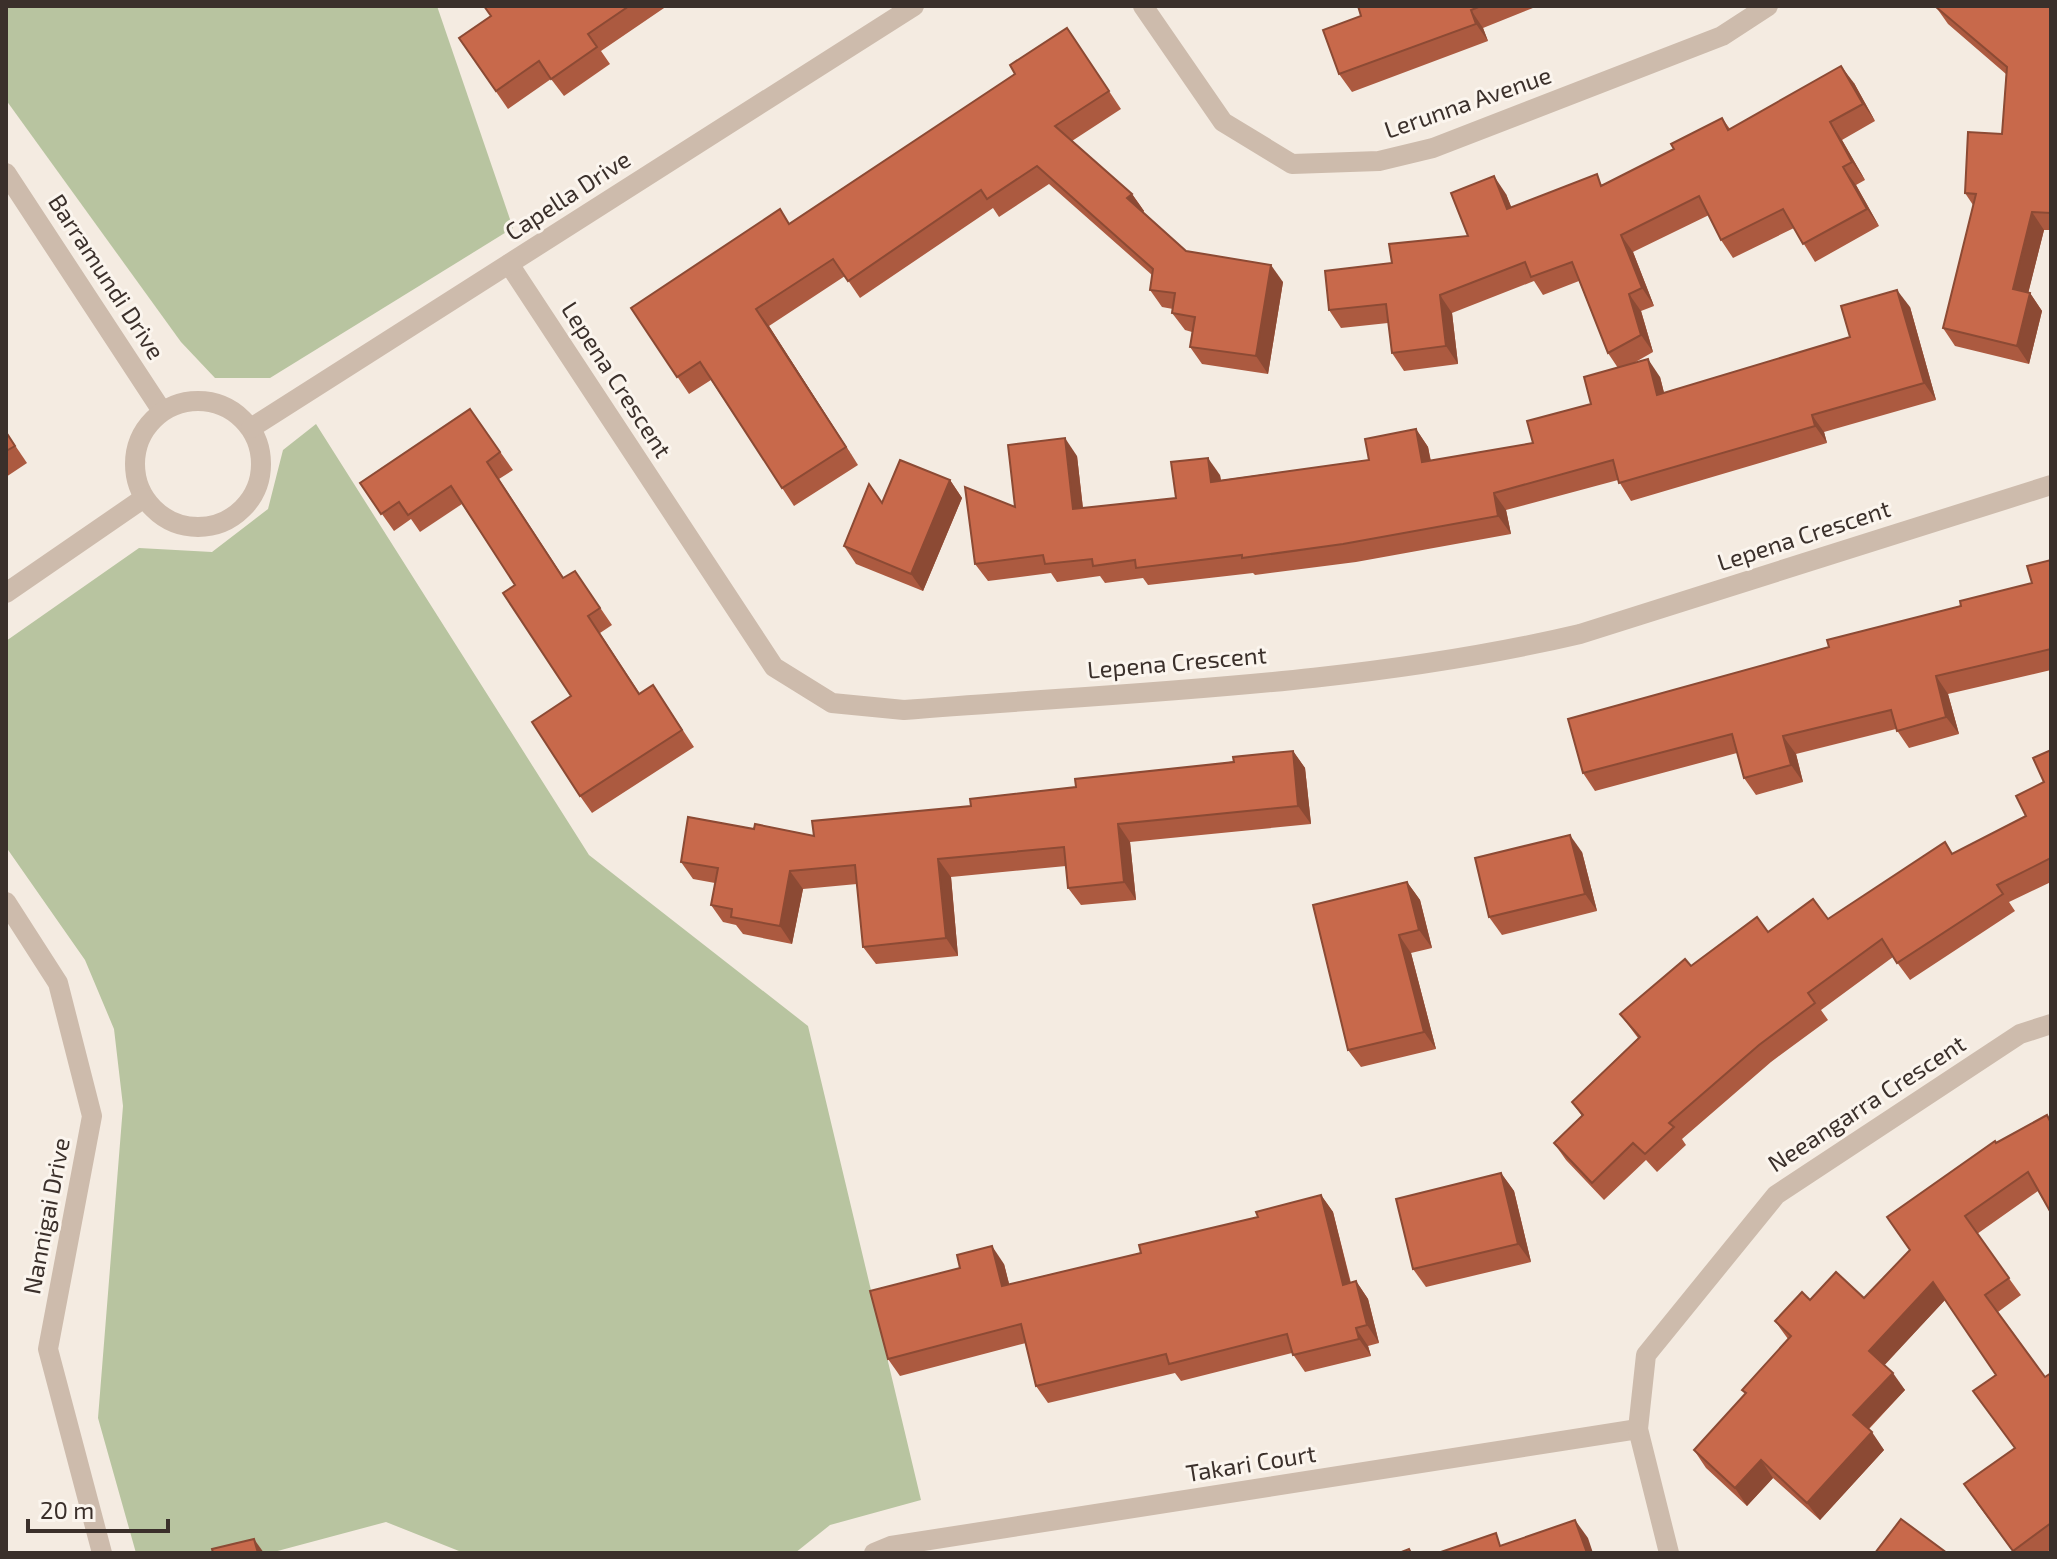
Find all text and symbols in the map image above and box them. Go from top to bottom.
street label: Lerunna Avenue [1380,59,1555,144]
street label: Capella Drive [499,144,635,246]
street label: Barramundi Drive [43,188,171,364]
street label: Lepena Crescent [556,296,678,463]
street label: Lepena Crescent [1713,493,1894,576]
street label: Lepena Crescent [1086,639,1268,684]
street label: Neeangarra Crescent [1762,1028,1970,1177]
street label: Nannigai Drive [16,1135,75,1296]
street label: Takari Court [1184,1438,1318,1487]
scale bar [28,1483,168,1533]
text: 20 m [40,1495,94,1524]

